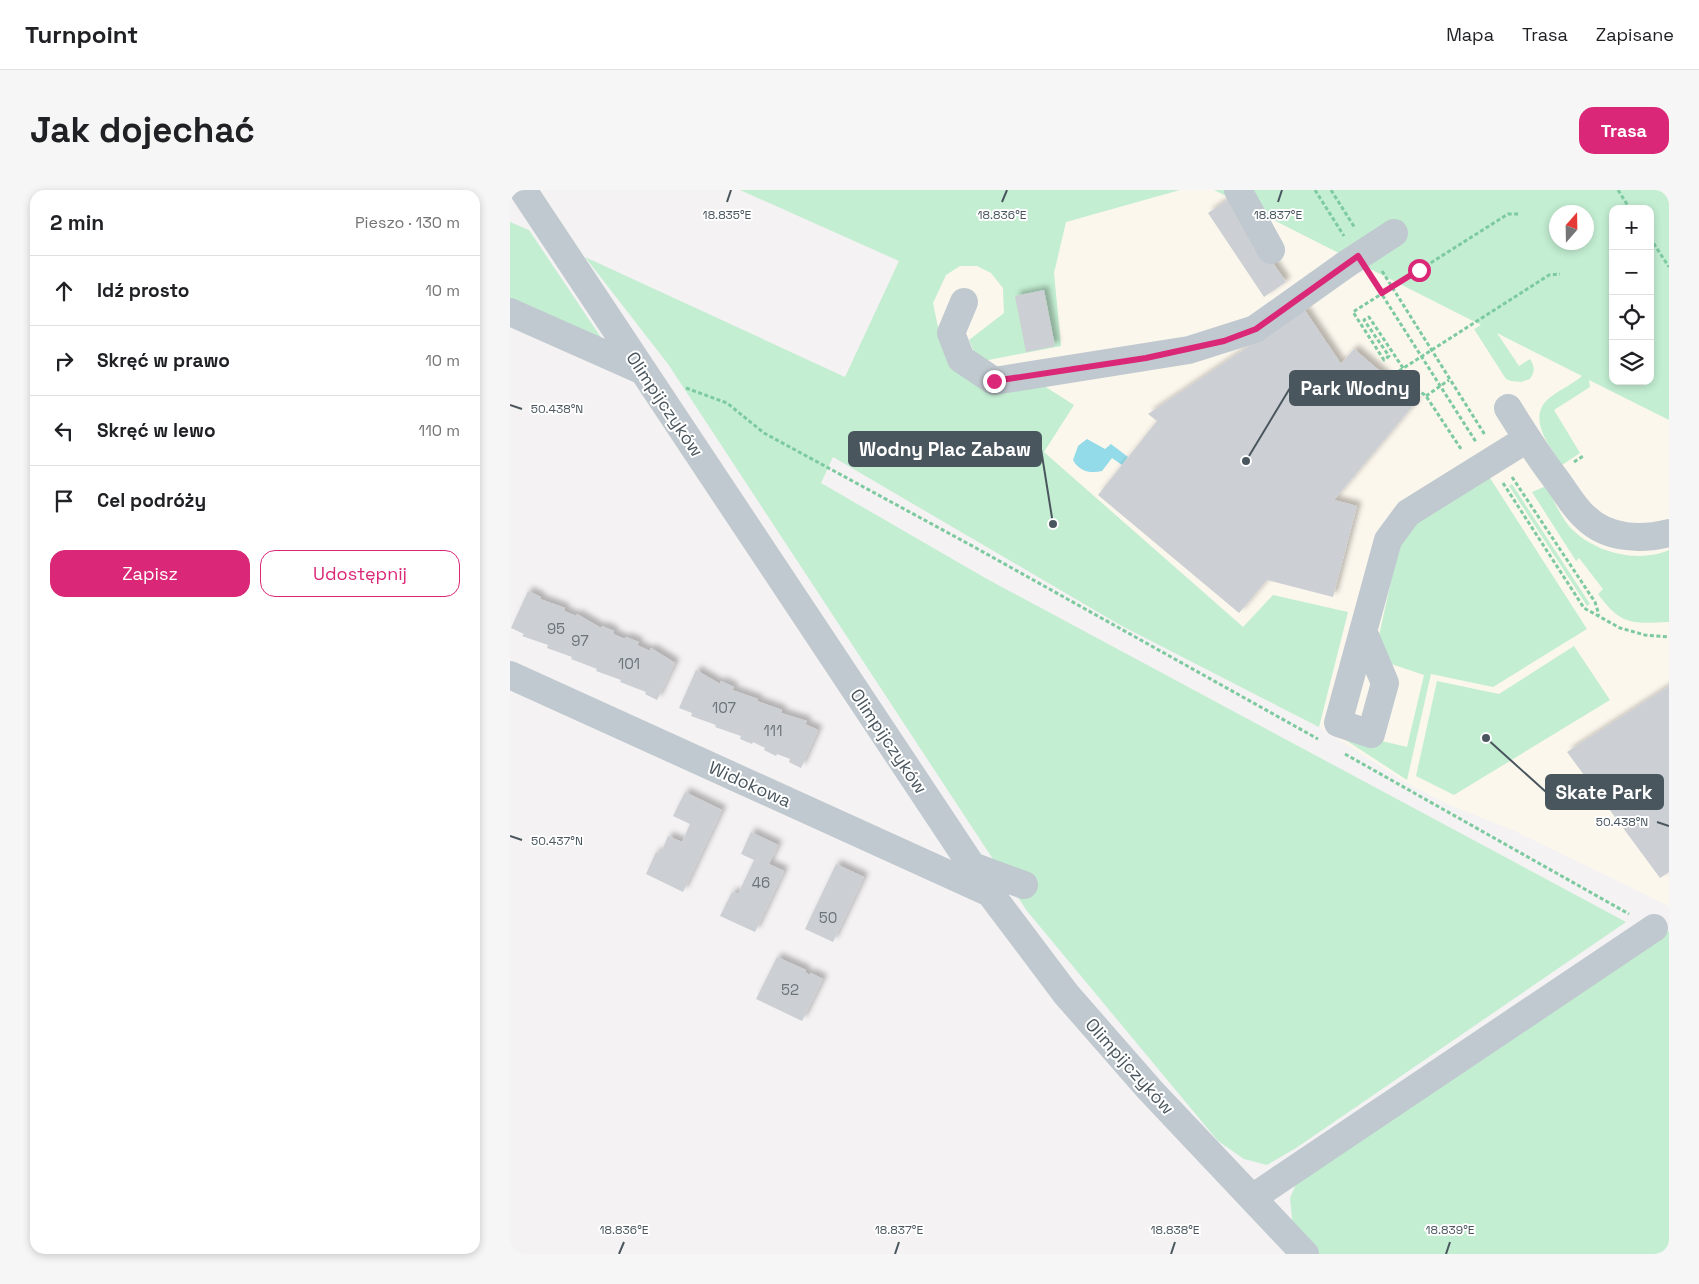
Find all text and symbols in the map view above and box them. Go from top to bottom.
text: Turnpoint [25,19,138,50]
text: Mapa [1446,23,1494,46]
text: Trasa [1522,23,1568,46]
text: Zapisane [1596,23,1674,46]
button: Trasa [1579,107,1669,154]
text: Jak dojechać [30,108,255,152]
north arrow [1549,205,1594,250]
map controls [1609,205,1654,385]
button: + [1609,205,1654,250]
text: 18.835°E [703,207,752,223]
text: 18.836°E [978,207,1027,223]
text: 18.837°E [1254,207,1302,223]
text: 2 min [50,209,104,236]
text: Pieszo · 130 m [355,212,460,233]
button: − [1609,250,1654,295]
route start [1408,259,1431,282]
icon: ahead [50,277,78,305]
text: Idź prosto [97,278,189,303]
text: 10 m [425,280,460,301]
button: locate [1609,295,1654,340]
button: layers [1609,340,1654,385]
icon: right [50,347,78,375]
street label: Olimpijczyków [621,347,709,461]
text: Skręć w prawo [97,348,230,373]
text: 10 m [425,350,460,371]
route end [983,370,1006,393]
callout: Park Wodny [1290,371,1419,405]
text: Park Wodny [1300,376,1410,401]
text: 50.438°N [531,401,583,417]
icon: left [50,417,78,445]
text: Skręć w lewo [97,418,216,443]
text: 110 m [418,420,460,441]
callout: Wodny Plac Zabaw [849,432,1041,466]
text: Wodny Plac Zabaw [859,437,1031,462]
icon: arrive [50,487,78,515]
text: Cel podróży [97,488,206,513]
button: Zapisz [50,550,250,597]
button: Udostępnij [260,550,460,597]
house number: 95 [547,619,565,638]
house number: 97 [571,631,589,650]
house number: 101 [618,654,640,673]
street label: Olimpijczyków [845,684,933,798]
house number: 107 [712,698,736,717]
house number: 111 [764,721,782,740]
street label: Widokowa [705,756,795,812]
callout: Skate Park [1546,775,1663,809]
text: Skate Park [1556,780,1653,805]
text: 50.438°N [1596,814,1648,830]
text: 50.437°N [531,833,583,849]
house number: 46 [752,873,770,892]
house number: 50 [819,908,837,927]
house number: 52 [781,980,799,999]
street label: Olimpijczyków [1081,1013,1179,1119]
text: 18.836°E [600,1222,649,1238]
text: 18.837°E [875,1222,923,1238]
text: 18.838°E [1150,1222,1200,1238]
text: 18.839°E [1426,1222,1475,1238]

